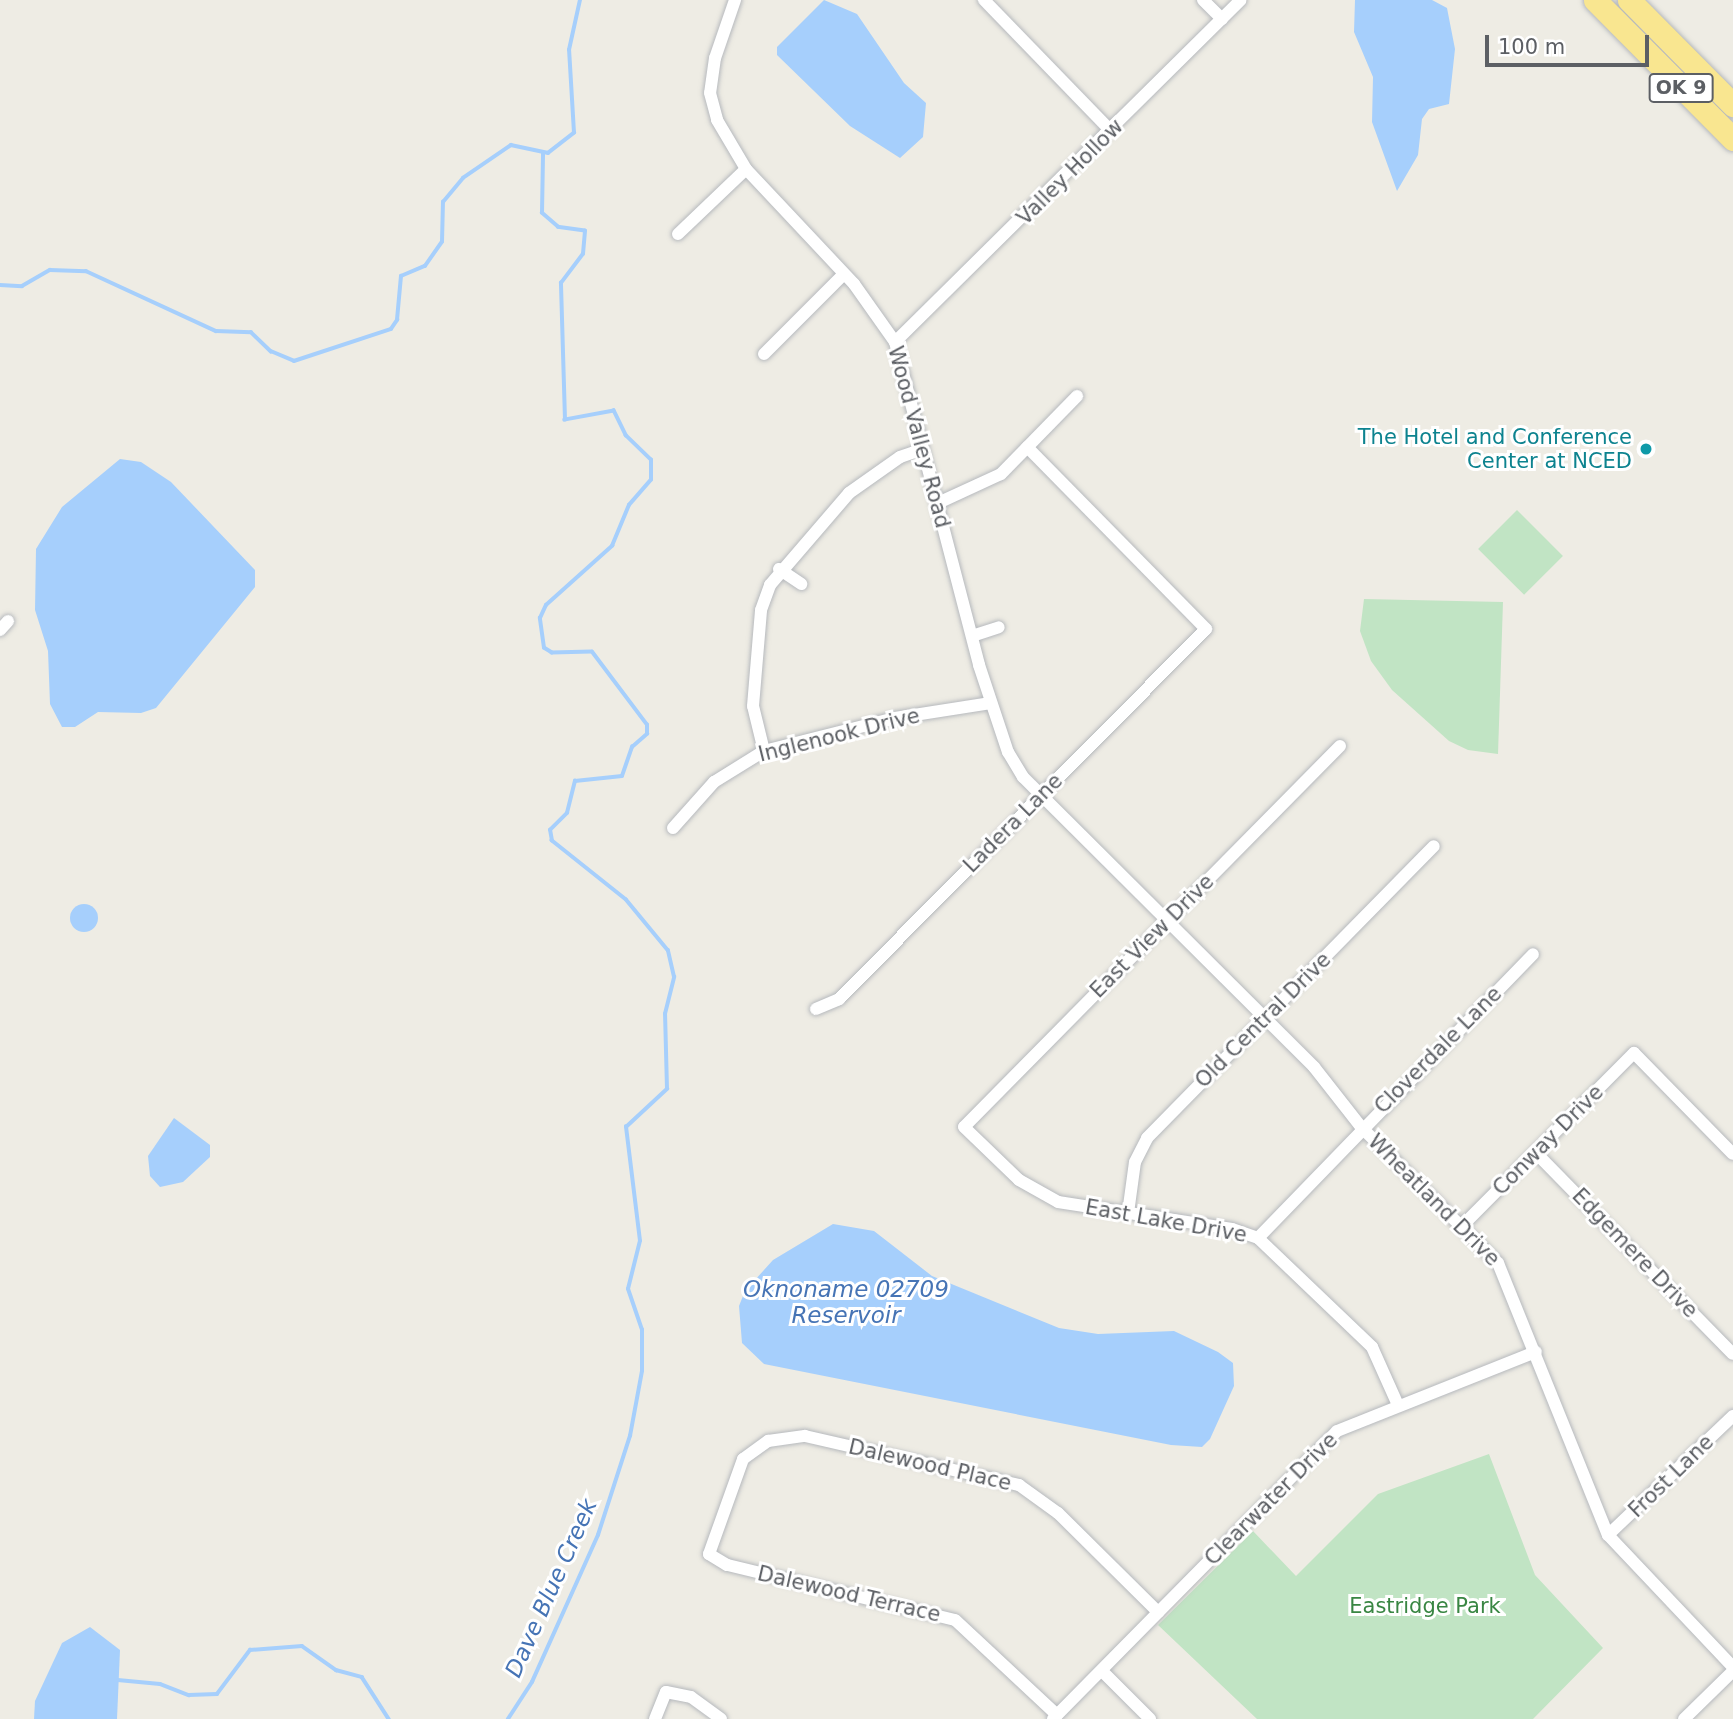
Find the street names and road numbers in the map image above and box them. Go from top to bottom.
road number: OK 9 [1648,72,1714,104]
street label: Valley Hollow [1012,114,1128,230]
street label: Wood Valley Road [883,343,955,531]
street label: Inglenook Drive [756,703,922,767]
street label: Ladera Lane [958,768,1068,878]
street label: East View Drive [1085,869,1219,1003]
street label: Old Central Drive [1190,947,1336,1093]
street label: Cloverdale Lane [1369,981,1507,1119]
street label: Conway Drive [1487,1079,1609,1201]
street label: Wheatland Drive [1363,1129,1505,1271]
street label: Edgemere Drive [1567,1183,1703,1323]
street label: East Lake Drive [1083,1194,1249,1248]
street label: Clearwater Drive [1199,1427,1343,1571]
street label: Frost Lane [1623,1429,1719,1523]
street label: Dalewood Place [846,1434,1014,1496]
street label: Dalewood Terrace [755,1561,943,1627]

